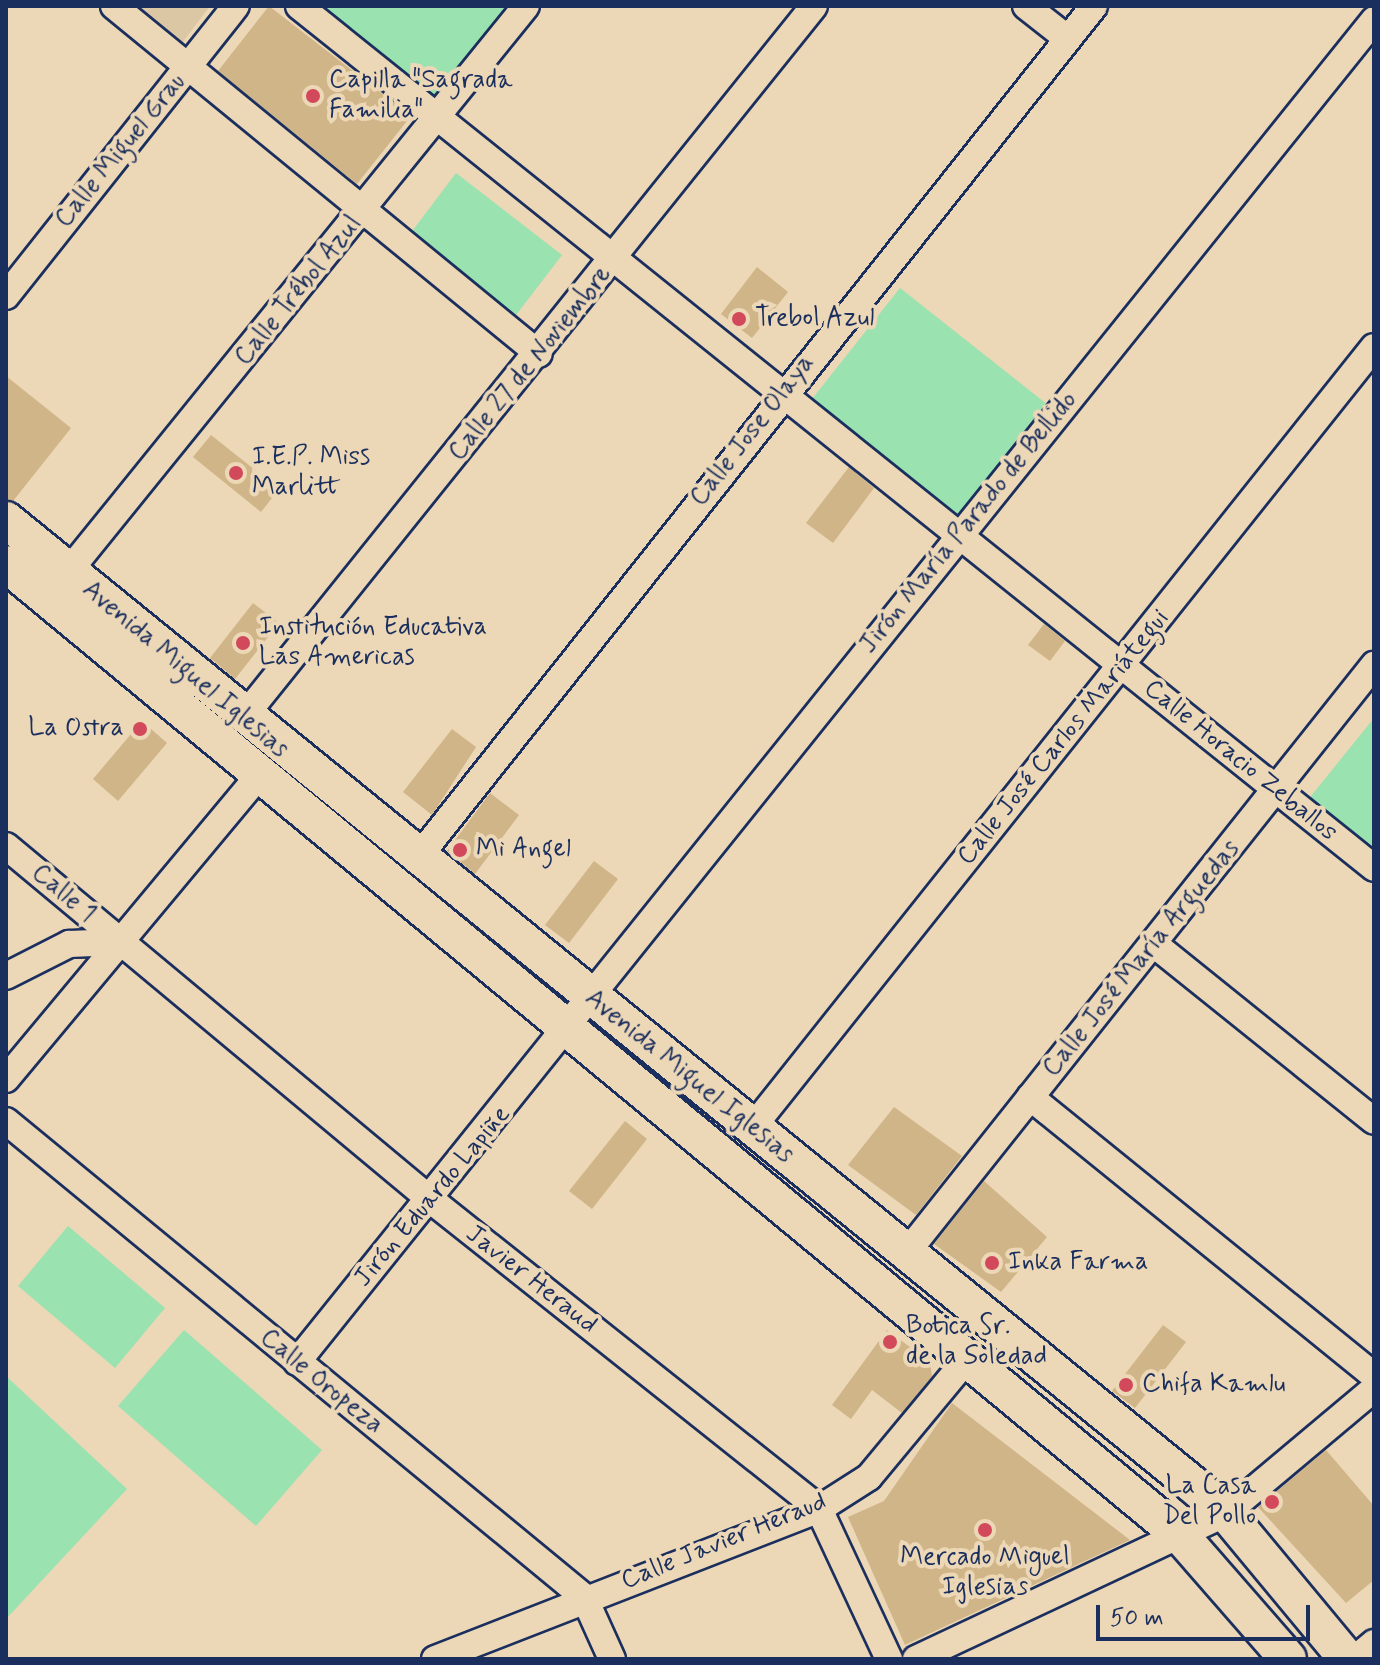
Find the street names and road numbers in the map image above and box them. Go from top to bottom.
street label: Calle Miguel Grau [50,68,192,234]
street label: Calle Trébol Azul [230,211,368,371]
street label: Calle 27 de Noviembre [443,260,619,468]
street label: Calle Jose Olaya [684,349,822,513]
street label: Jirón María Parado de Bellido [855,387,1083,659]
street label: Avenida Miguel Iglesias [77,576,293,764]
street label: Calle José Carlos Mariátegui [953,605,1175,871]
street label: Calle Horacio Zeballos [1137,673,1343,849]
street label: Calle José María Arguedas [1038,836,1246,1082]
street label: Calle 1 [24,858,102,930]
street label: Avenida Miguel Iglesias [580,985,798,1169]
street label: Jirón Eduardo Lapiñe [347,1099,519,1295]
street label: Javier Heraud [459,1219,603,1341]
street label: Calle Oropeza [252,1322,390,1442]
street label: Calle Javier Heraud [616,1486,832,1598]

